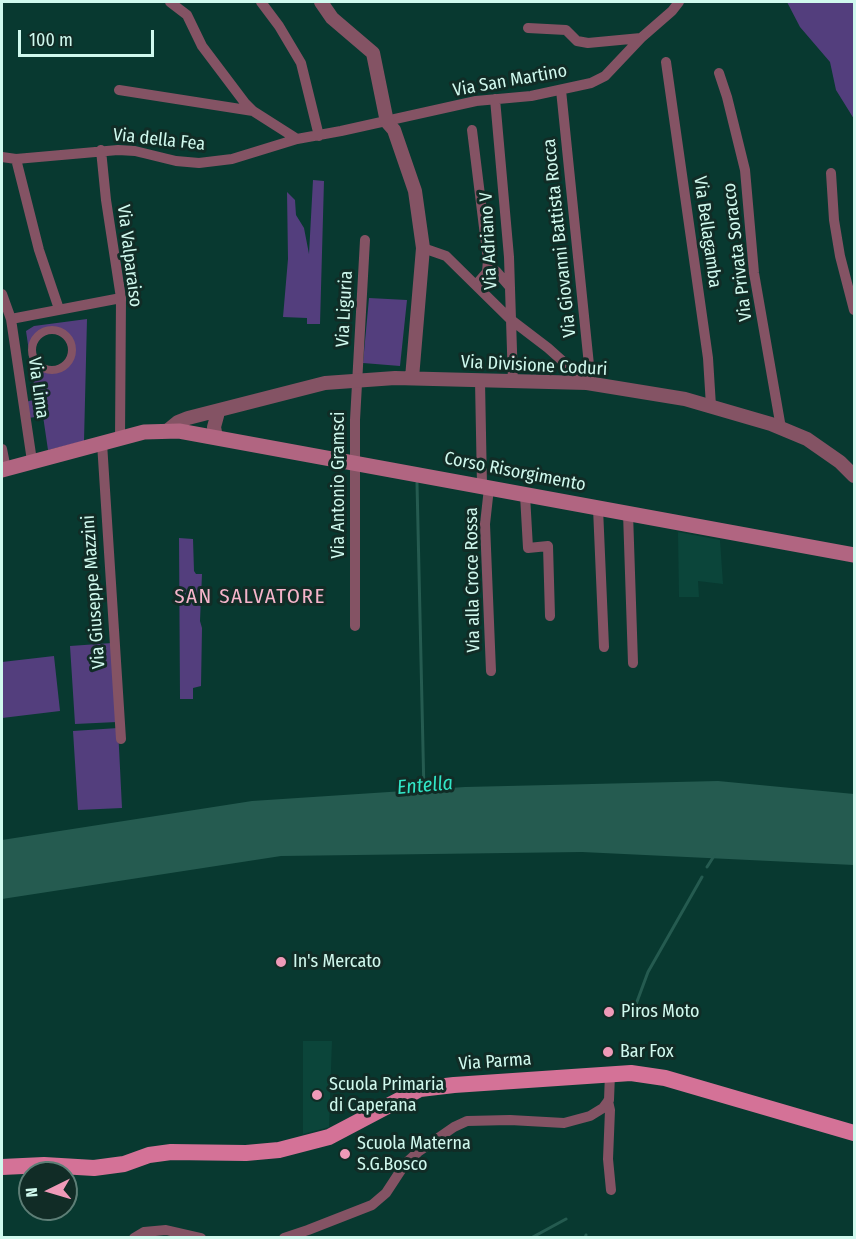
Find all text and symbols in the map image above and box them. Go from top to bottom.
scale bar [21,18,158,56]
text: 100 m [29,29,73,51]
street label: Via San Martino [451,60,569,102]
street label: Via della Fea [112,124,206,156]
street label: Via Giovanni Battista Rocca [539,138,581,338]
street label: Via Bellagamba [688,175,726,289]
street label: Via Privata Soracco [719,182,757,322]
street label: Via Adriano V [476,192,502,290]
street label: Via Valparaiso [112,204,146,308]
street label: Via Liguria [332,270,358,348]
street label: Via Divisione Coduri [460,351,608,381]
street label: Via Lima [23,356,53,420]
street label: Via Antonio Gramsci [328,411,350,559]
street label: Corso Risorgimento [443,448,587,496]
street label: Via alla Croce Rossa [461,507,485,653]
street label: Via Giuseppe Mazzini [78,514,110,670]
district label: SAN SALVATORE [174,584,326,610]
water label: Entella [396,772,454,800]
place label: In's Mercato [293,951,381,973]
marker: In's Mercato [274,955,288,969]
place label: Piros Moto [621,1001,699,1023]
marker: Piros Moto [602,1005,616,1019]
place label: Bar Fox [620,1041,674,1063]
marker: Bar Fox [601,1045,615,1059]
street label: Via Parma [458,1049,532,1075]
place label: Scuola Primaria di Caperana [329,1074,444,1116]
marker: Scuola Primaria di Caperana [310,1088,324,1102]
place label: Scuola Materna S.G.Bosco [357,1133,471,1176]
marker: Scuola Materna S.G.Bosco [338,1147,352,1161]
north arrow [18,1161,78,1221]
text: N [22,1187,41,1198]

